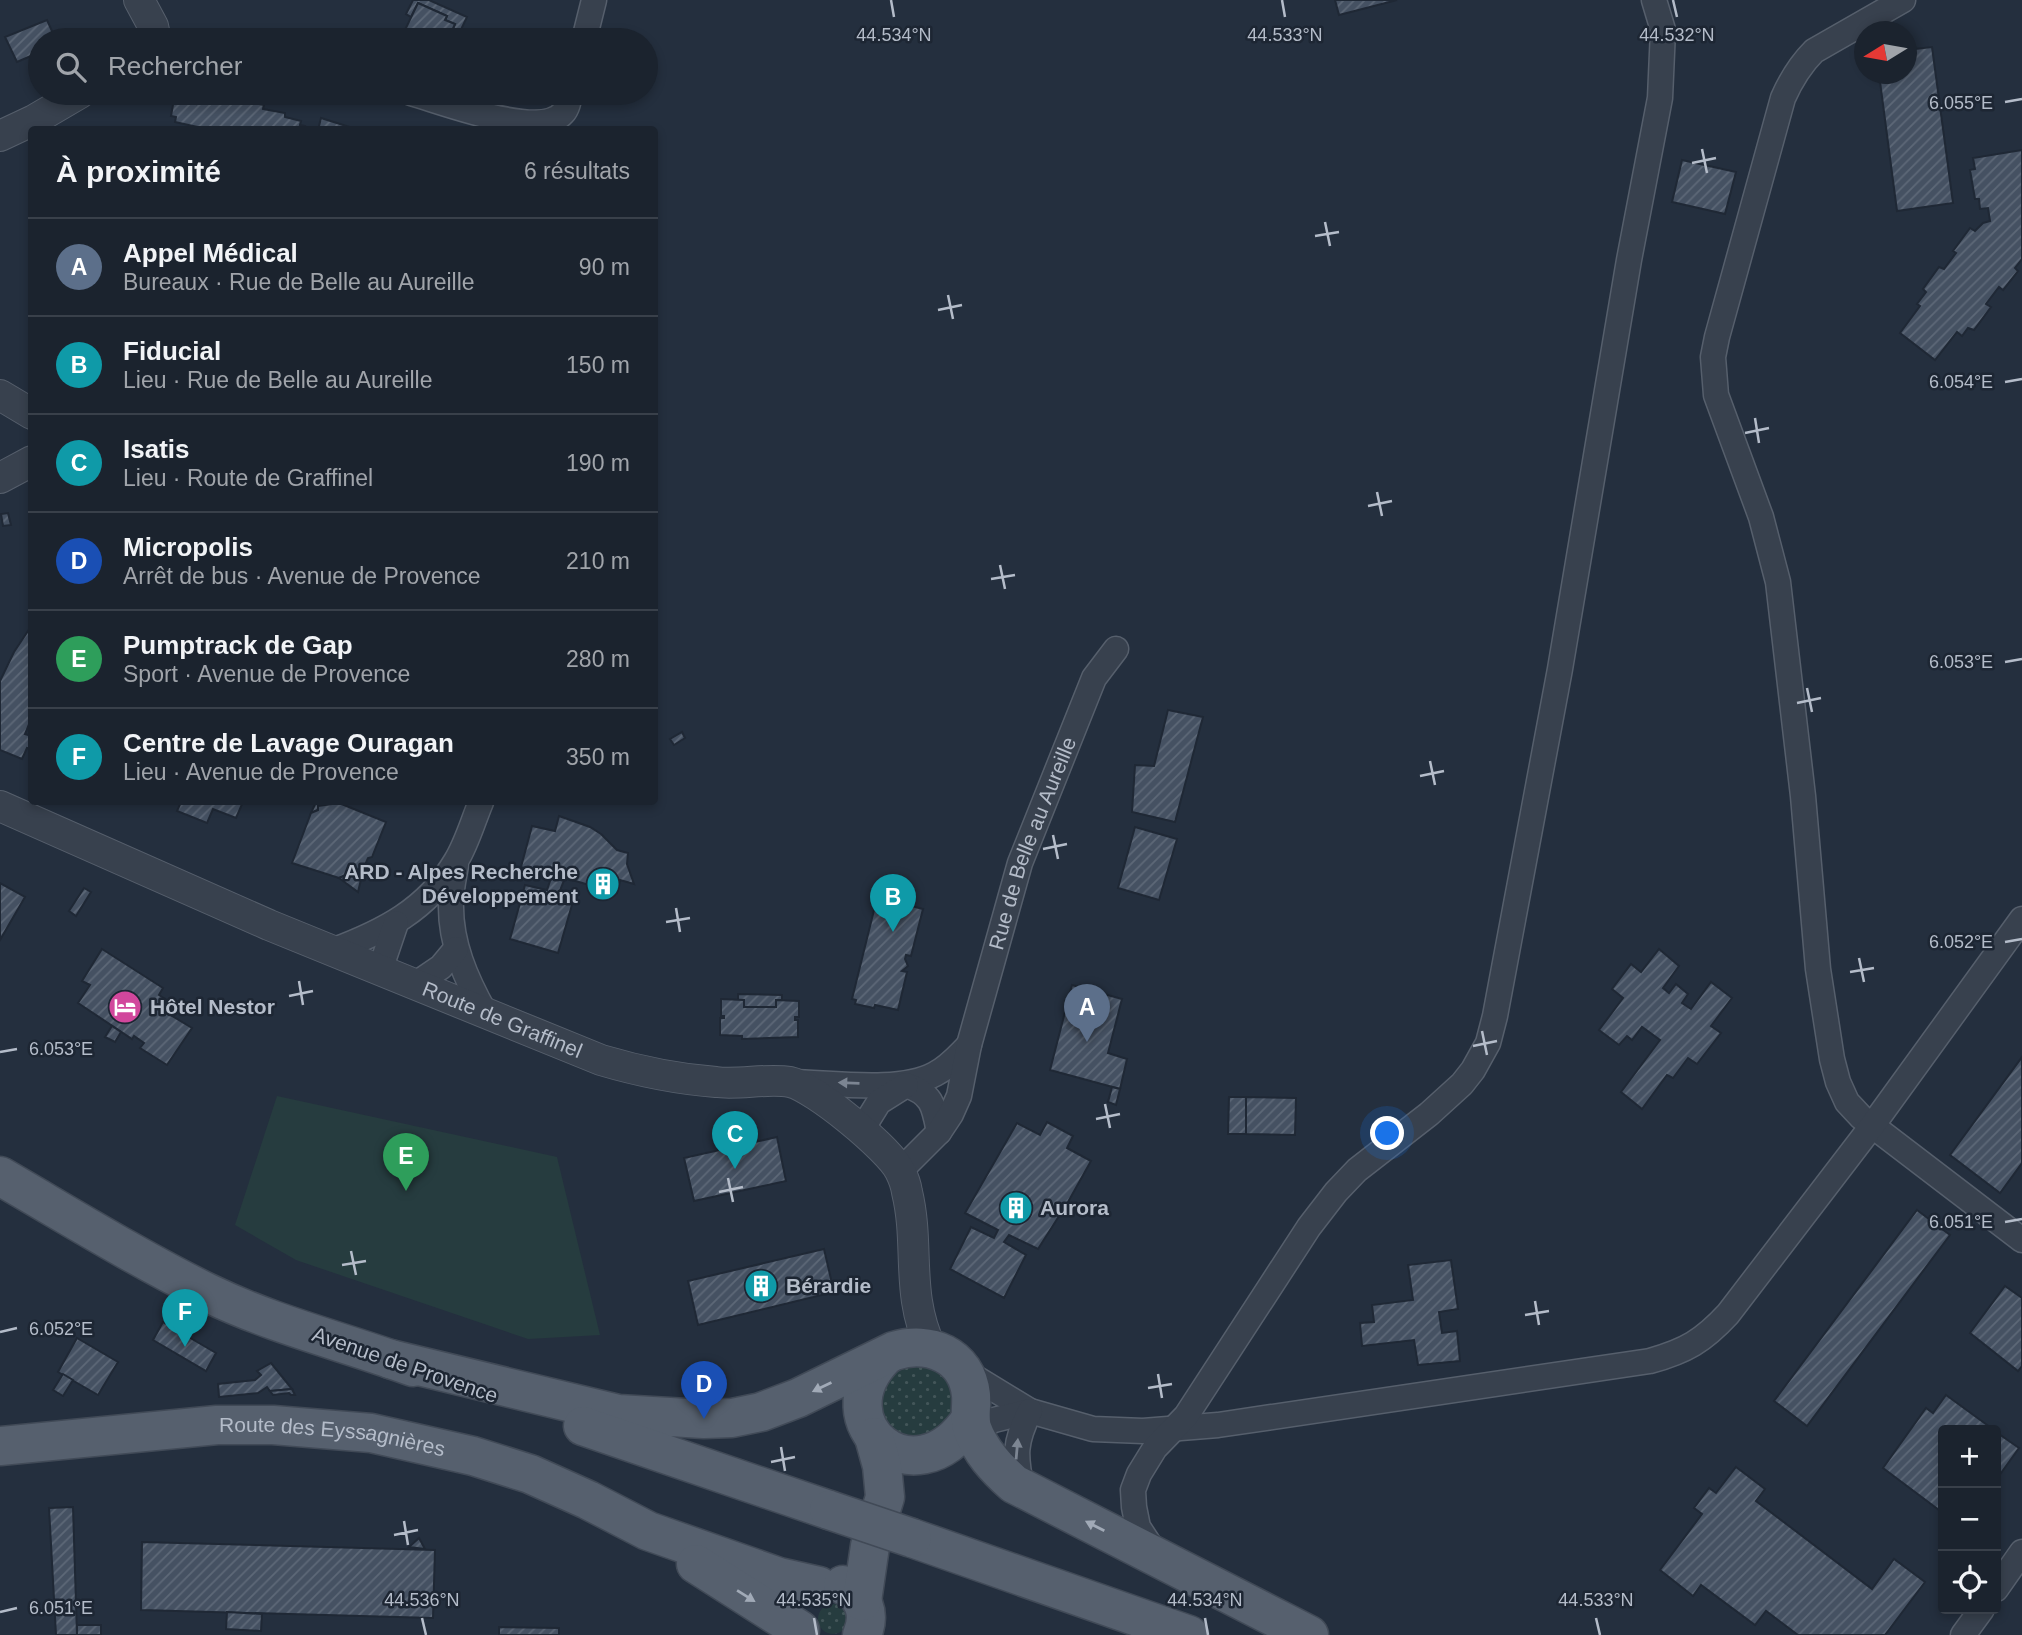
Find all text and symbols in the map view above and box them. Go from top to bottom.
north arrow [1854,21,1917,84]
text: 44.534°N [856,25,932,45]
text: 44.533°N [1247,25,1323,45]
text: 44.532°N [1639,25,1715,45]
search box [28,28,658,105]
icon: search [52,48,90,86]
text: Rechercher [108,51,242,81]
text: 6.055°E [1929,93,1993,113]
text: À proximité [56,155,221,188]
text: 6 résultats [524,158,630,184]
text: Appel Médical [123,238,298,268]
text: A [71,254,87,280]
text: 90 m [579,254,630,280]
text: Bureaux · Rue de Belle au Aureille [123,269,475,295]
text: Fiducial [123,336,221,366]
text: B [71,352,87,378]
text: 150 m [566,352,630,378]
text: Lieu · Rue de Belle au Aureille [123,367,432,393]
text: 6.054°E [1929,372,1993,392]
text: Isatis [123,434,190,464]
text: C [71,450,87,476]
text: 190 m [566,450,630,476]
text: Lieu · Route de Graffinel [123,465,373,491]
text: Micropolis [123,532,253,562]
text: D [71,548,87,574]
text: 210 m [566,548,630,574]
text: Arrêt de bus · Avenue de Provence [123,563,481,589]
text: Pumptrack de Gap [123,630,353,660]
text: E [71,646,87,672]
text: 280 m [566,646,630,672]
text: 6.053°E [1929,652,1993,672]
text: Sport · Avenue de Provence [123,661,410,687]
text: Centre de Lavage Ouragan [123,728,454,758]
street label: Rue de Belle au Aureille [984,733,1080,952]
text: F [72,744,86,770]
text: 350 m [566,744,630,770]
text: Lieu · Avenue de Provence [123,759,399,785]
place label: ARD - Alpes Recherche Développement [344,860,578,907]
building icon: ARD - Alpes Recherche Développement [584,865,622,903]
pin: B [870,874,916,932]
text: 6.052°E [1929,932,1993,952]
street label: Route de Graffinel [419,977,586,1062]
pin: A [1064,984,1110,1042]
hotel icon: Hôtel Nestor [106,988,144,1026]
place label: Hôtel Nestor [150,995,275,1018]
text: 6.053°E [29,1039,93,1059]
one-way arrow [837,1078,859,1089]
pin: C [712,1111,758,1169]
your location [1370,1116,1404,1150]
pin: E [383,1133,429,1191]
building icon: Aurora [997,1189,1035,1227]
place label: Aurora [1040,1196,1109,1219]
text: 6.051°E [1929,1212,1993,1232]
building icon: Bérardie [742,1267,780,1305]
place label: Bérardie [786,1274,871,1297]
pin: F [162,1289,208,1347]
text: 6.052°E [29,1319,93,1339]
street label: Avenue de Provence [309,1322,501,1407]
pin: D [681,1361,727,1419]
one-way arrow [812,1381,832,1392]
street label: Route des Eyssagnières [219,1413,447,1460]
map controls [1938,1425,2001,1614]
button: + [1938,1425,2001,1488]
one-way arrow [1012,1438,1023,1460]
button: − [1938,1488,2001,1551]
one-way arrow [1085,1521,1105,1532]
button: locate [1938,1551,2001,1614]
one-way arrow [736,1589,756,1602]
text: 44.536°N [384,1590,460,1610]
text: 44.535°N [776,1590,852,1610]
text: 44.534°N [1167,1590,1243,1610]
text: 44.533°N [1558,1590,1634,1610]
text: 6.051°E [29,1598,93,1618]

